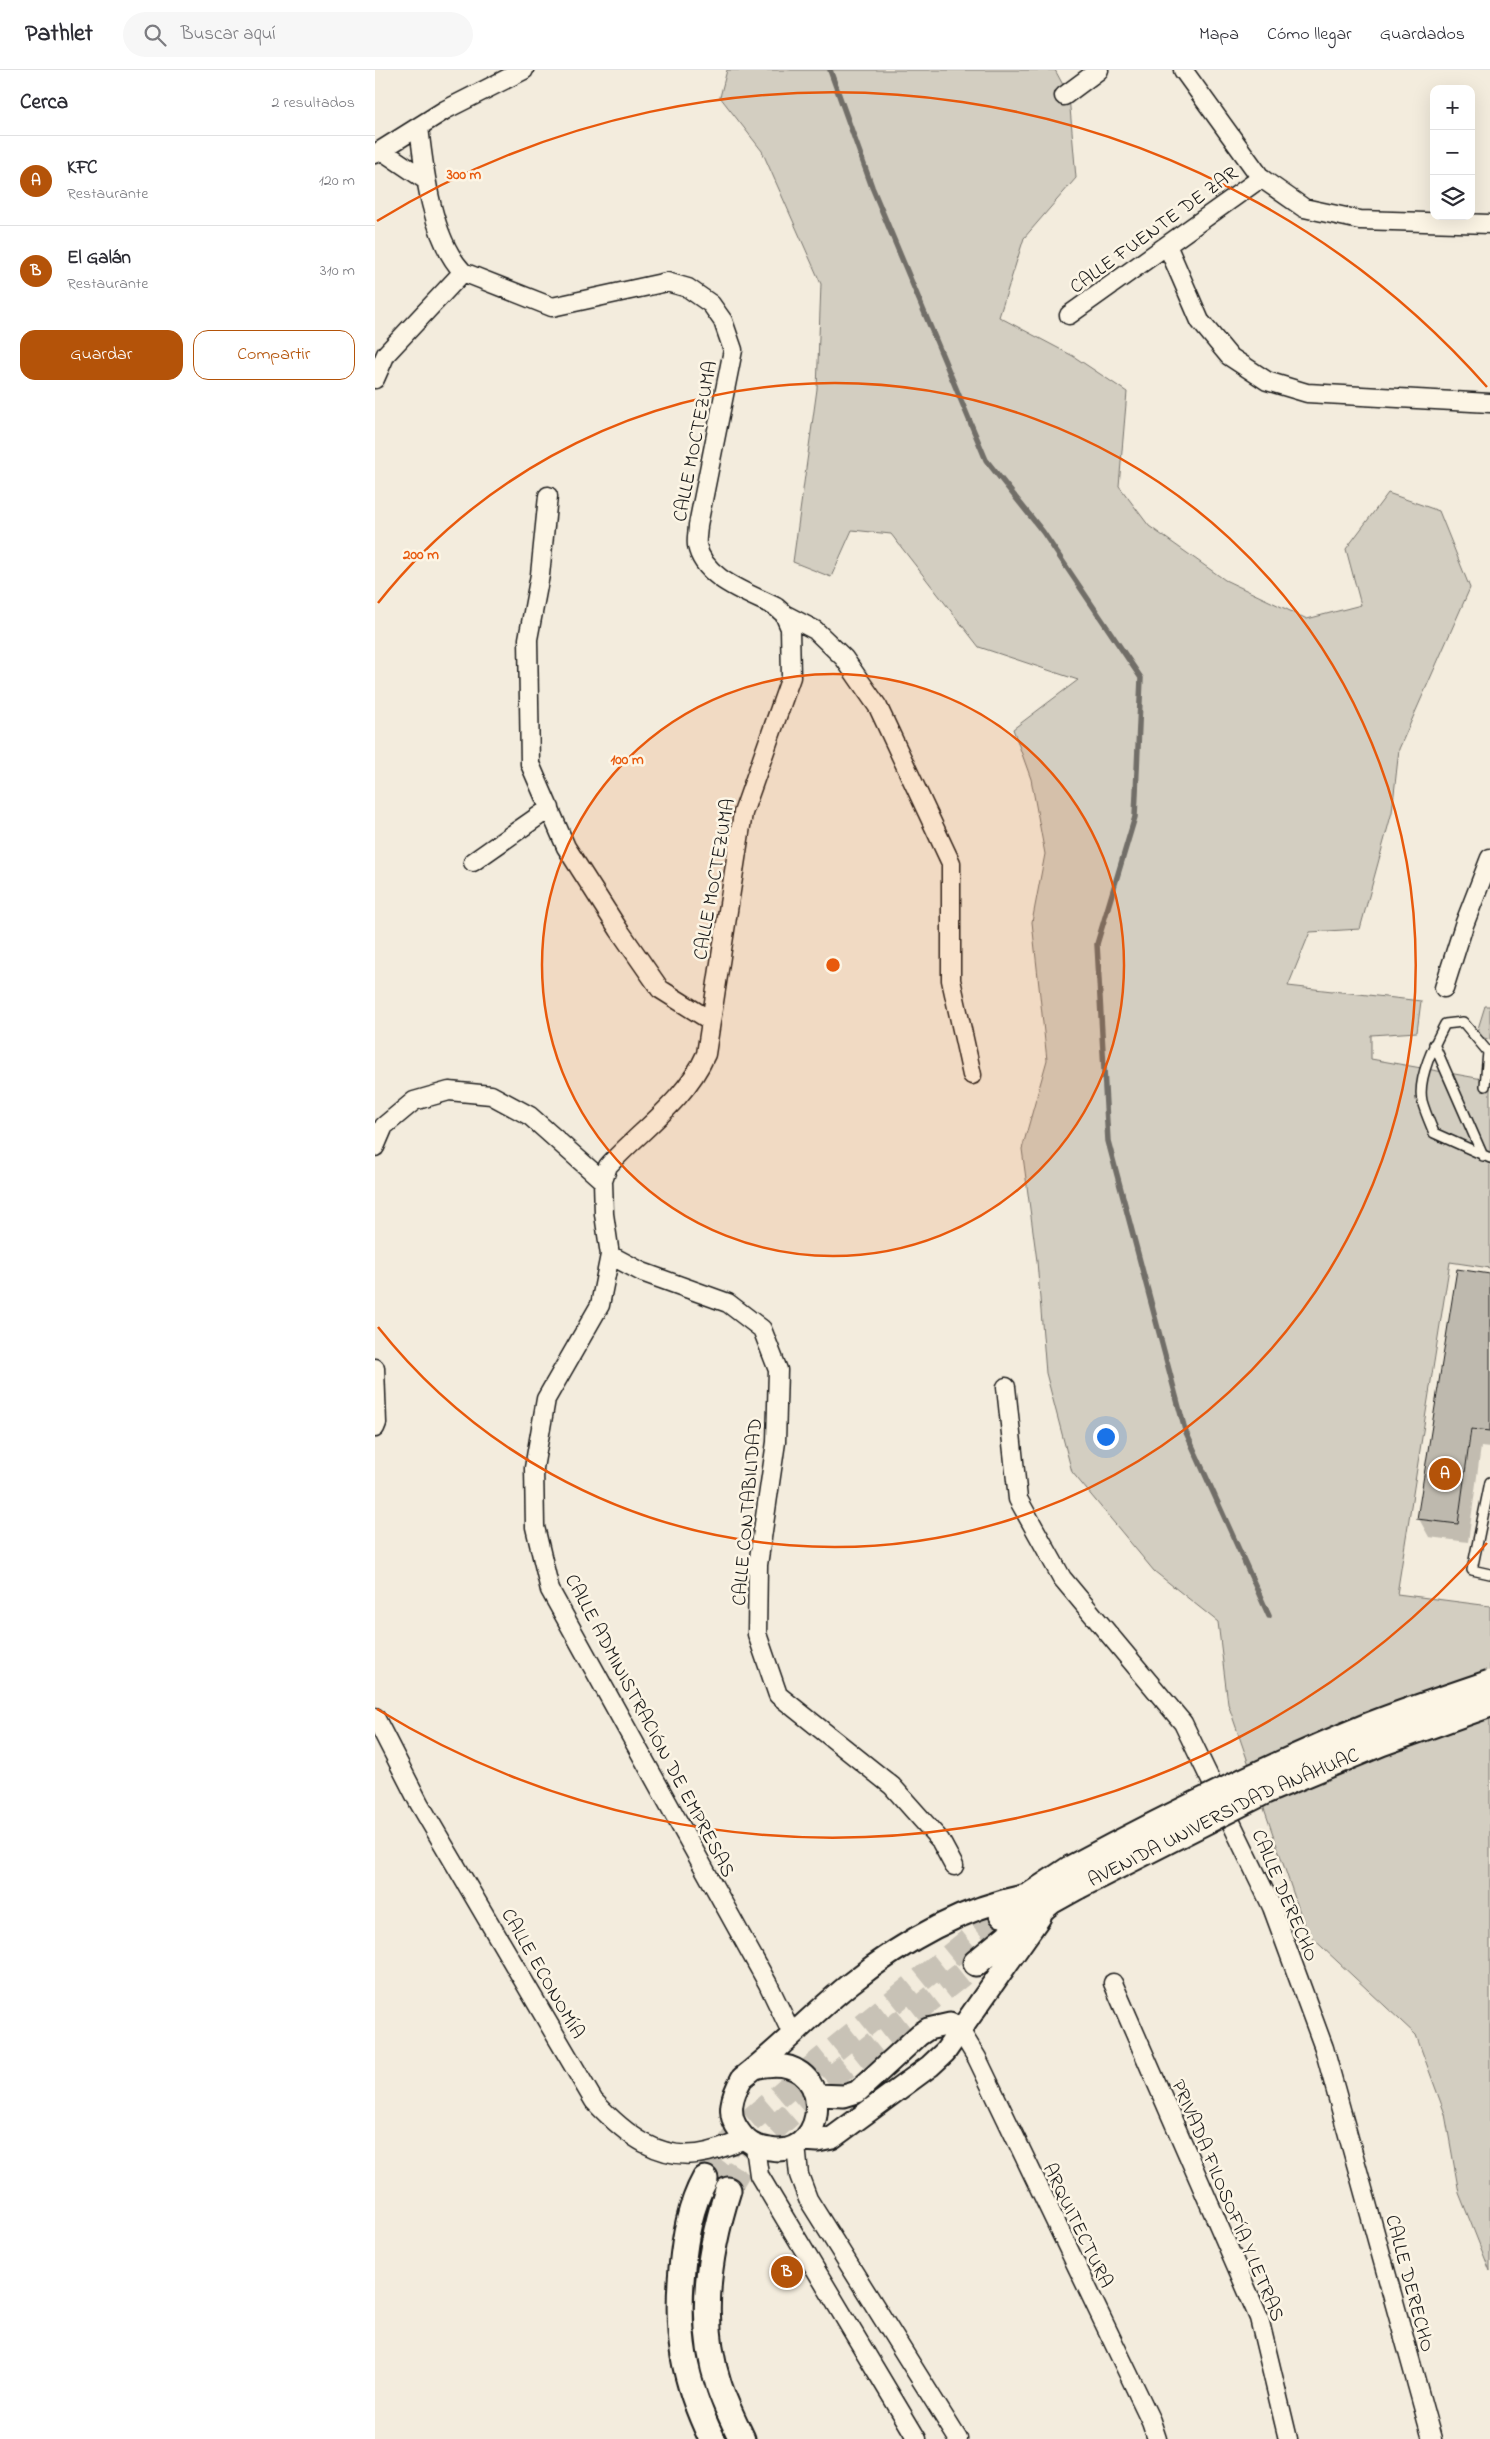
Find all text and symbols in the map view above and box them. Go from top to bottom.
search box [123,12,473,57]
text: Pathlet [25,17,93,52]
icon: search [141,21,169,49]
text: Buscar aquí [181,21,276,48]
text: Mapa [1199,22,1239,48]
text: Cómo llegar [1267,22,1352,48]
text: Guardados [1380,22,1465,48]
map controls [1430,85,1475,220]
button: + [1430,85,1475,130]
text: Cerca [20,88,68,118]
text: 2 resultados [272,91,355,115]
button: − [1430,130,1475,175]
text: KFC [67,155,97,182]
street label: CALLE FUENTE DE ZAR [1064,160,1245,302]
text: 300 m [446,164,482,186]
text: A [31,169,41,193]
text: 120 m [319,169,355,193]
button: layers [1430,175,1475,220]
text: Restaurante [67,182,148,206]
text: El Galán [67,245,131,272]
text: B [31,259,41,283]
text: 310 m [320,259,355,283]
text: Restaurante [67,272,148,296]
button: Guardar [20,330,183,380]
button: Compartir [193,330,355,380]
street label: CALLE MOCTEZUMA [667,358,726,525]
text: 200 m [402,544,439,566]
text: 100 m [610,749,644,771]
street label: CALLE MOCTEZUMA [687,796,744,962]
centre of rings [824,956,842,974]
street label: CALLE CONTABILIDAD [726,1417,771,1607]
your location [1093,1424,1119,1450]
pin: A [1429,1455,1461,1493]
street label: CALLE ADMINISTRACIÓN DE EMPRESAS [556,1569,741,1883]
street label: AVENIDA UNIVERSIDAD ANÁHUAC [1083,1742,1364,1896]
street label: CALLE DERECHO [1243,1825,1325,1967]
street label: CALLE ECONOMÍA [493,1903,591,2045]
street label: PRIVADA FILOSOFÍA Y LETRAS [1163,2076,1291,2326]
street label: ARQUITECTURA [1034,2159,1120,2293]
street label: CALLE DERECHO [1376,2212,1441,2355]
pin: B [771,2253,803,2291]

